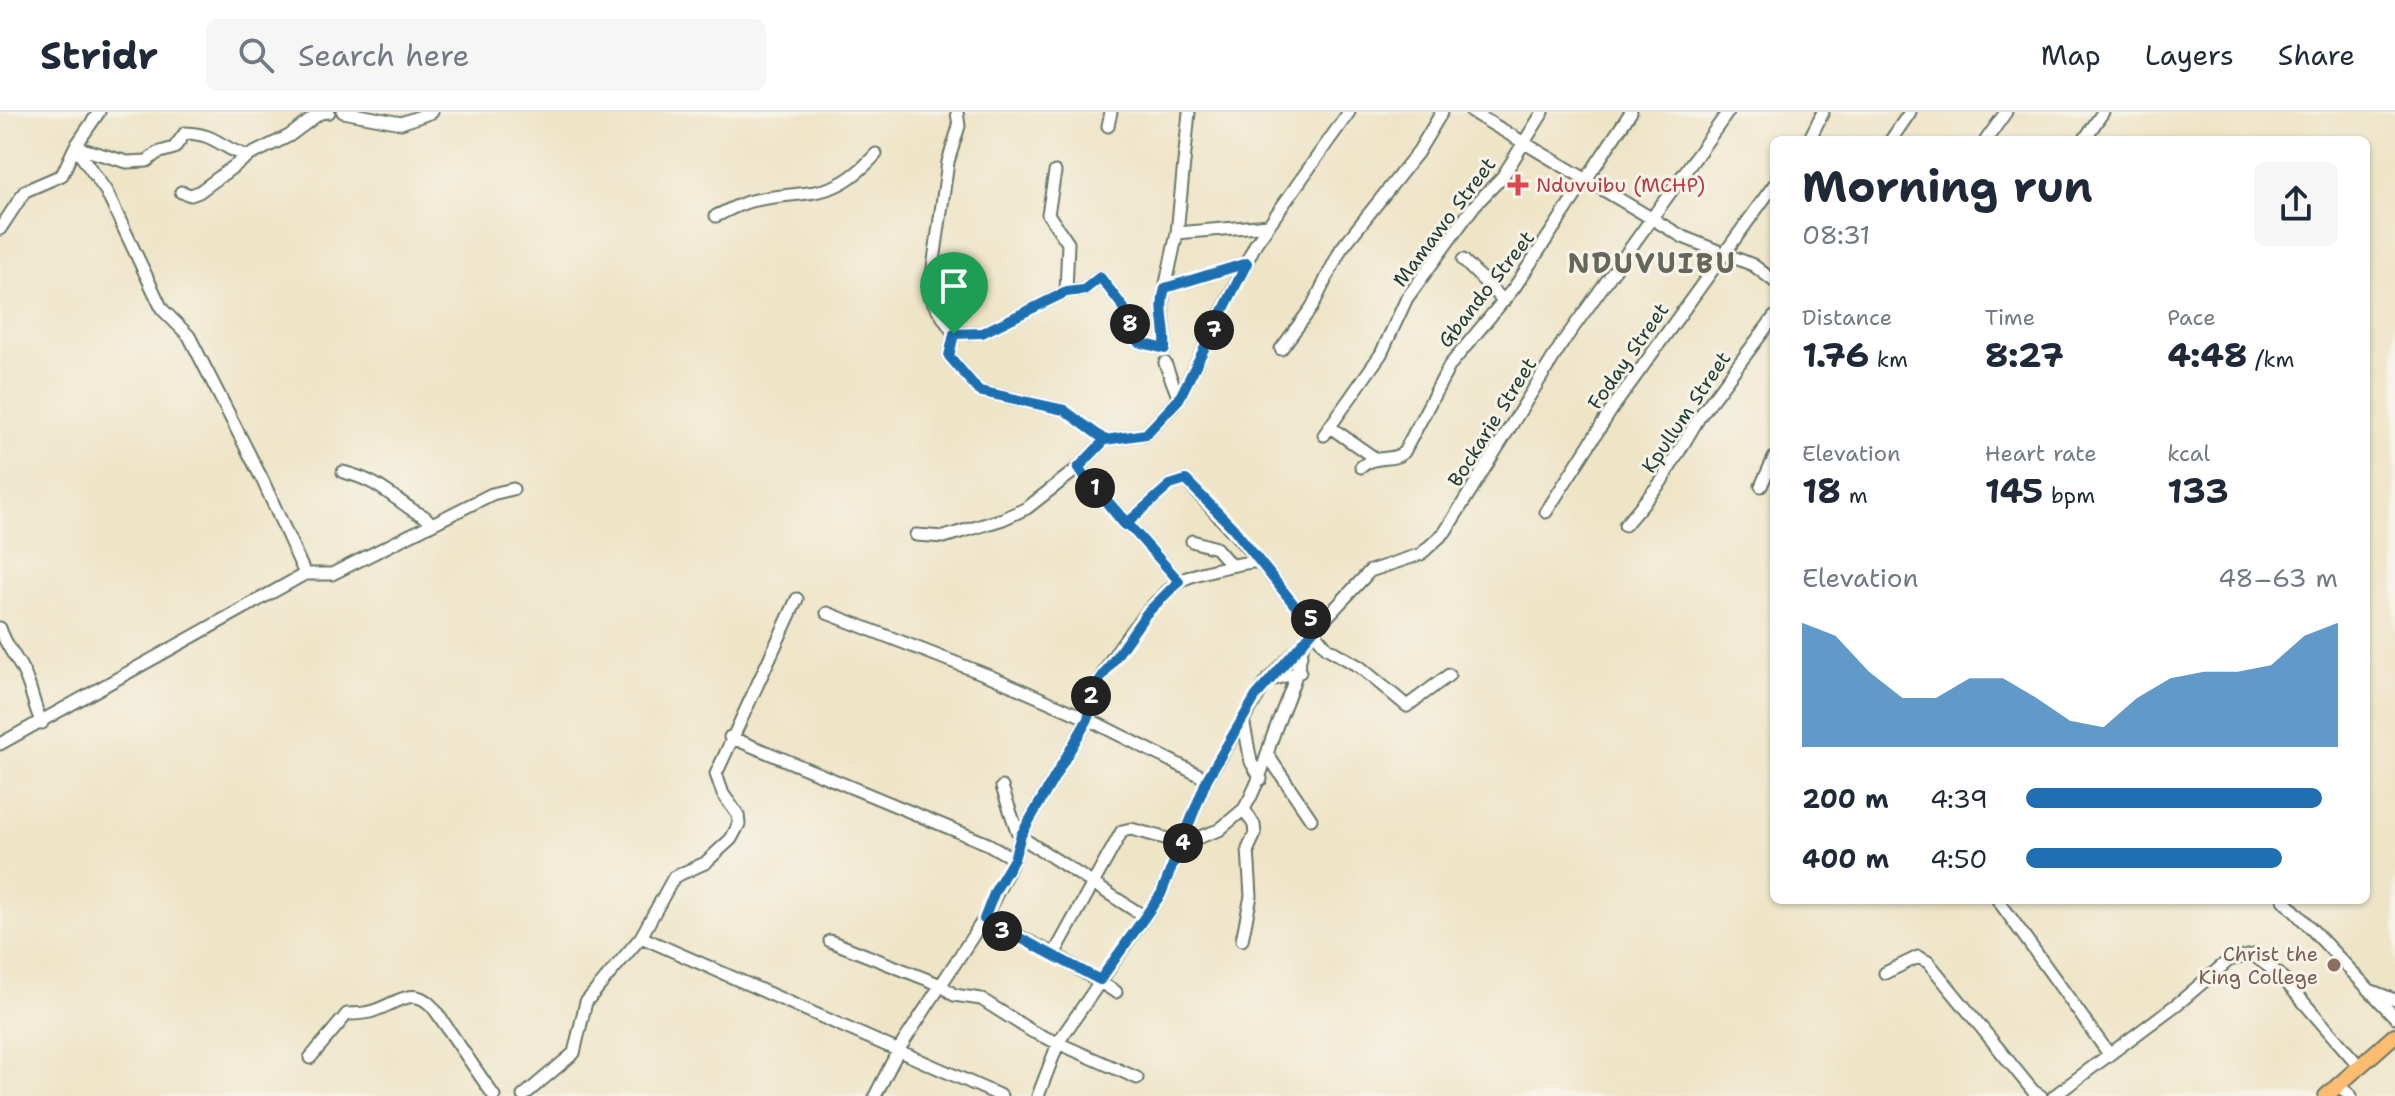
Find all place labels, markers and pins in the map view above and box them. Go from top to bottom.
place label: Nduvuibu (MCHP) [1536,172,1705,198]
marker: Nduvuibu (MCHP) [1507,174,1529,196]
pin [920,252,988,334]
pin: 8 [1110,304,1150,344]
pin: 7 [1194,310,1234,350]
pin: 1 [1075,468,1115,508]
pin: 5 [1291,599,1331,639]
pin: 2 [1071,676,1111,716]
pin: 4 [1163,823,1203,863]
pin: 3 [982,911,1022,951]
place label: Christ the King College [2199,941,2318,990]
marker: Christ the King College [2325,956,2343,974]

